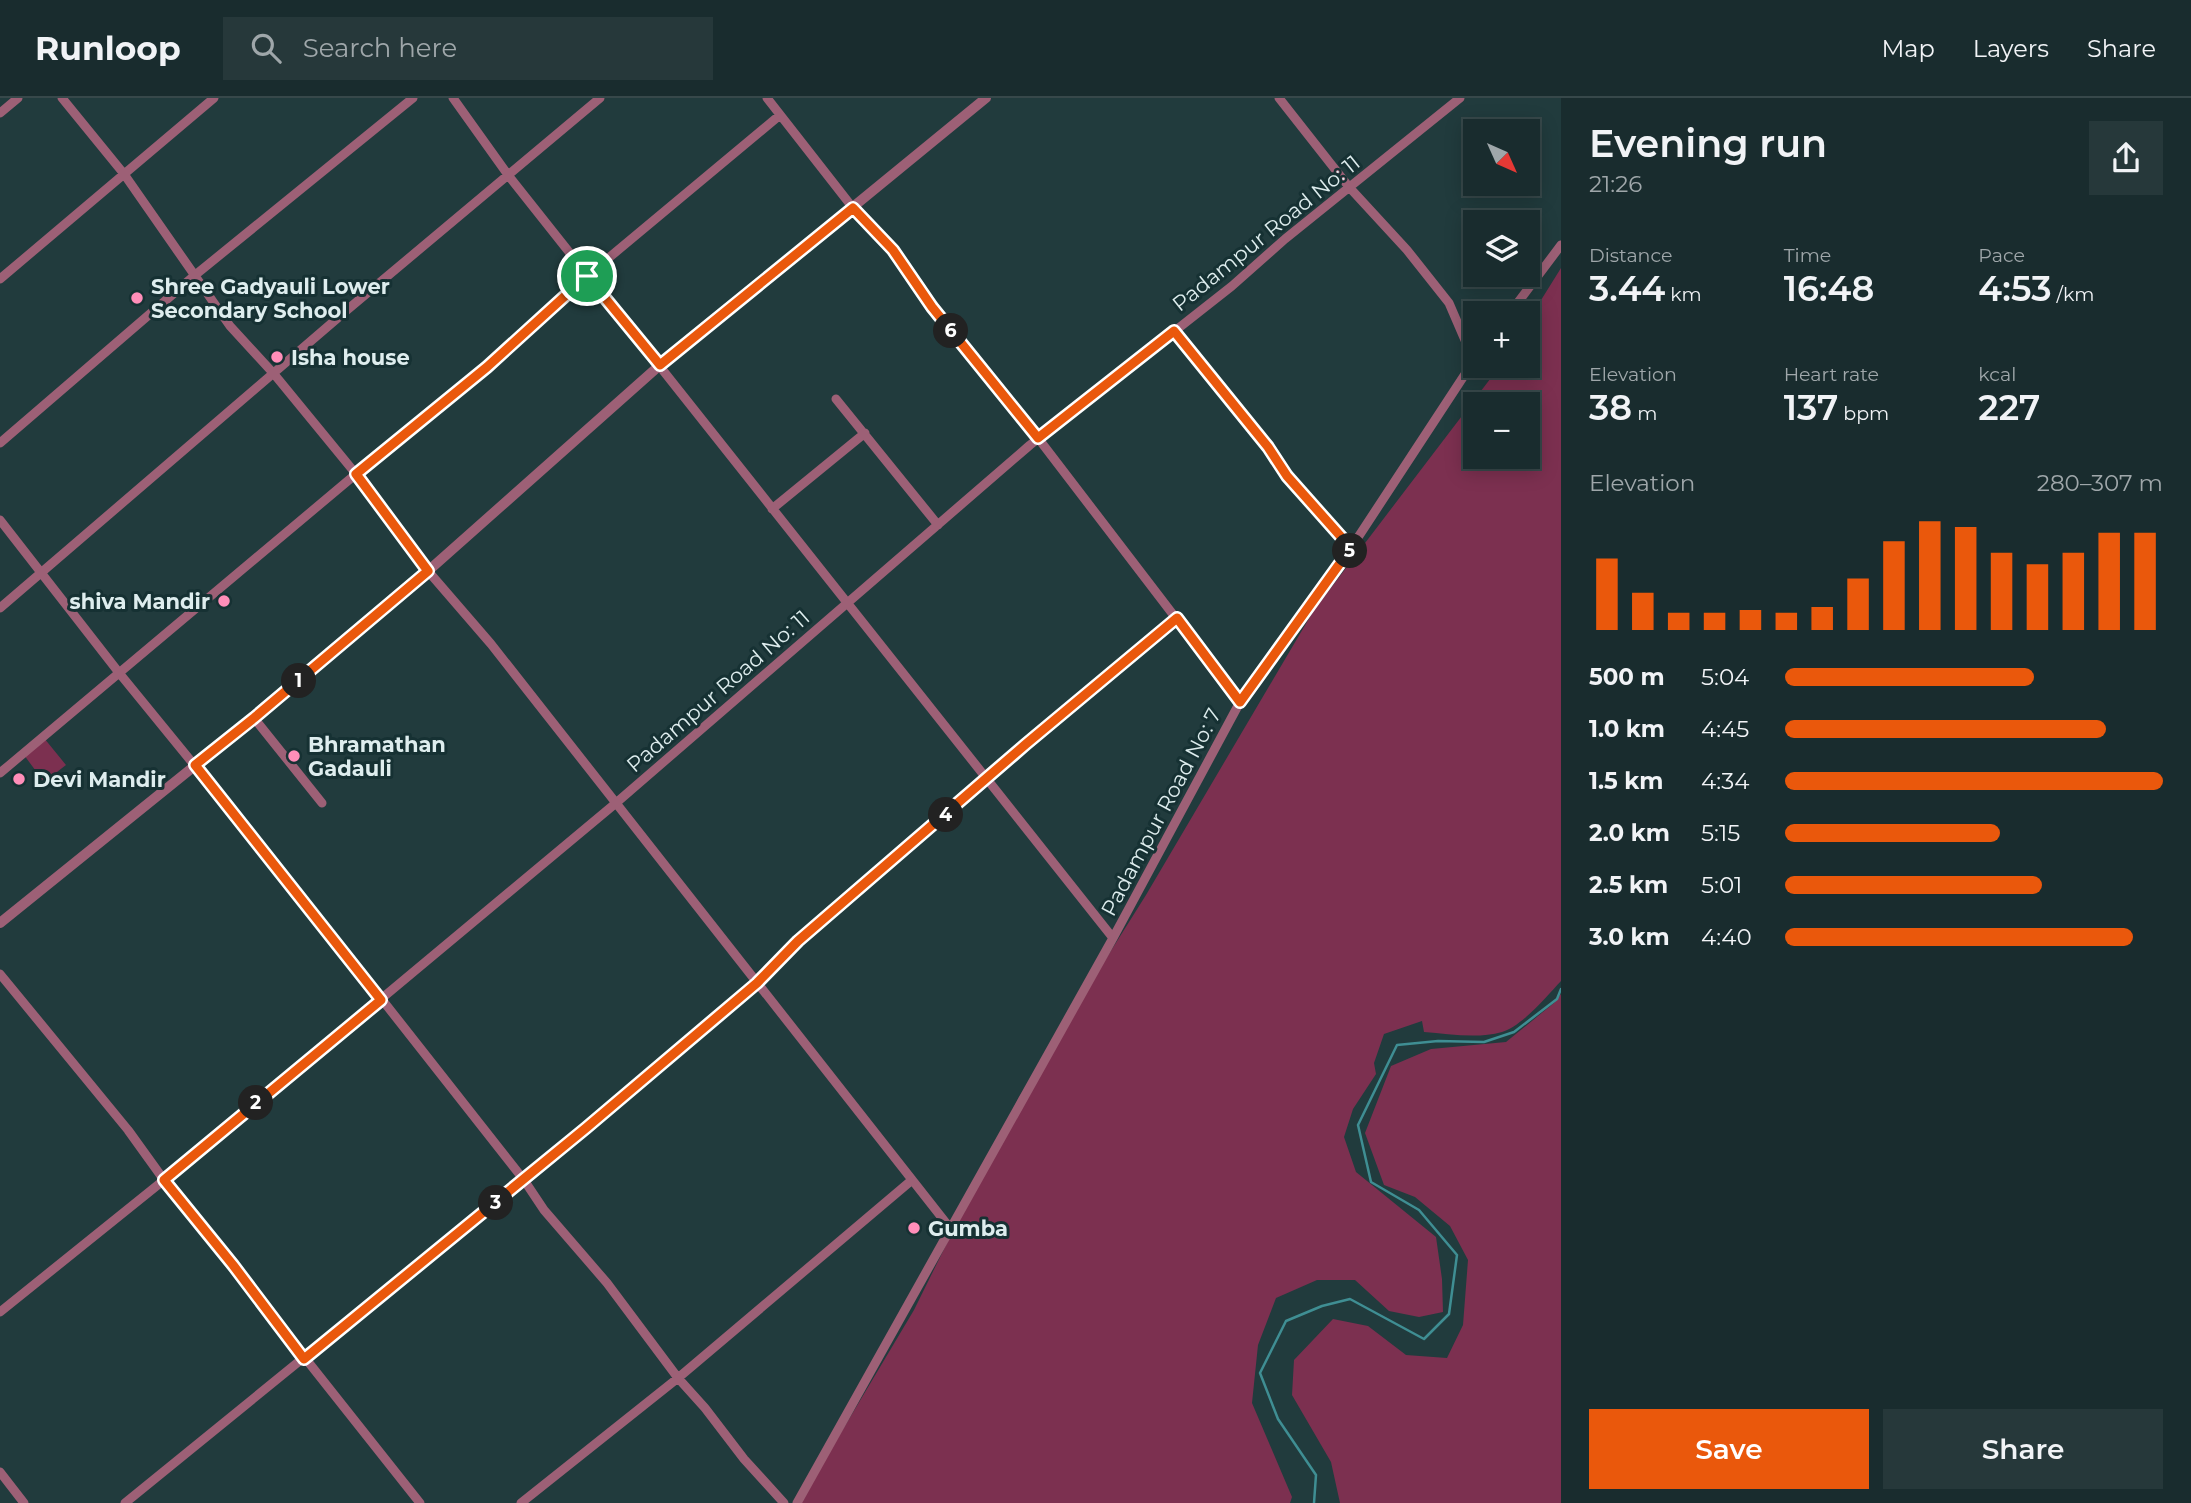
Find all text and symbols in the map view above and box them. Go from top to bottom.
search box [223,17,713,80]
text: Runloop [35,28,181,68]
icon: search [247,29,285,67]
text: Search here [303,32,457,64]
text: Map [1881,34,1935,63]
text: Layers [1973,34,2049,63]
text: Share [2087,34,2156,63]
north arrow [1463,119,1540,196]
map controls [1463,119,1540,469]
text: Evening run [1589,120,1827,167]
button: share [2089,121,2163,195]
street label: Padampur Road No: 11 [1167,150,1365,316]
text: 21:26 [1589,170,1642,198]
button: layers [1463,210,1540,287]
text: Distance [1589,244,1672,267]
text: Time [1784,244,1831,267]
text: Pace [1978,244,2025,267]
pin [557,246,617,306]
icon: arrive [568,257,606,295]
text: 3.44 [1589,267,1665,310]
text: 16:48 [1784,267,1874,310]
text: 4:53 [1978,267,2052,310]
place label: Shree Gadyauli Lower Secondary School [151,274,390,323]
text: km [1665,283,1702,306]
text: /km [2052,283,2094,306]
marker: Shree Gadyauli Lower Secondary School [129,290,145,306]
button: + [1463,301,1540,378]
pin: 6 [934,314,968,348]
text: 6 [944,319,957,342]
place label: Isha house [291,345,410,370]
marker: Isha house [269,349,285,365]
text: Elevation [1589,363,1677,386]
text: Heart rate [1784,363,1879,386]
text: kcal [1978,363,2016,386]
text: 38 [1589,386,1632,429]
text: 137 [1784,386,1838,429]
text: 227 [1978,386,2040,429]
button: − [1463,392,1540,469]
text: m [1632,402,1657,425]
text: bpm [1838,402,1889,425]
text: Elevation [1589,469,1695,497]
text: 280–307 m [2037,469,2163,497]
pin: 5 [1332,533,1368,568]
text: 5 [1344,539,1355,562]
place label: shiva Mandir [70,589,210,614]
marker: shiva Mandir [216,593,232,609]
street label: Padampur Road No: 11 [621,605,815,777]
text: 500 m [1589,663,1665,691]
text: 5:04 [1701,663,1749,691]
pin: 1 [282,664,316,698]
text: 1 [295,669,302,692]
street label: Padampur Road No: 7 [1096,704,1226,920]
text: 1.0 km [1589,715,1665,743]
text: 4:45 [1701,715,1749,743]
place label: Bhramathan Gadauli [308,732,446,781]
marker: Bhramathan Gadauli [286,748,302,764]
place label: Devi Mandir [33,767,166,792]
text: 1.5 km [1589,767,1663,795]
text: 4:34 [1701,767,1749,795]
marker: Devi Mandir [11,771,27,787]
pin: 4 [928,798,964,832]
text: 4 [939,803,952,826]
text: 2.0 km [1589,819,1670,847]
text: 5:15 [1701,819,1740,847]
text: 2.5 km [1589,871,1668,899]
text: 5:01 [1701,871,1742,899]
text: 3.0 km [1589,923,1670,951]
text: 4:40 [1701,923,1752,951]
pin: 2 [238,1086,274,1121]
text: 2 [250,1091,261,1114]
pin: 3 [478,1186,514,1220]
text: 3 [490,1191,501,1214]
place label: Gumba [928,1216,1008,1241]
marker: Gumba [906,1220,922,1236]
button: Save [1589,1409,1869,1489]
button: Share [1883,1409,2163,1489]

